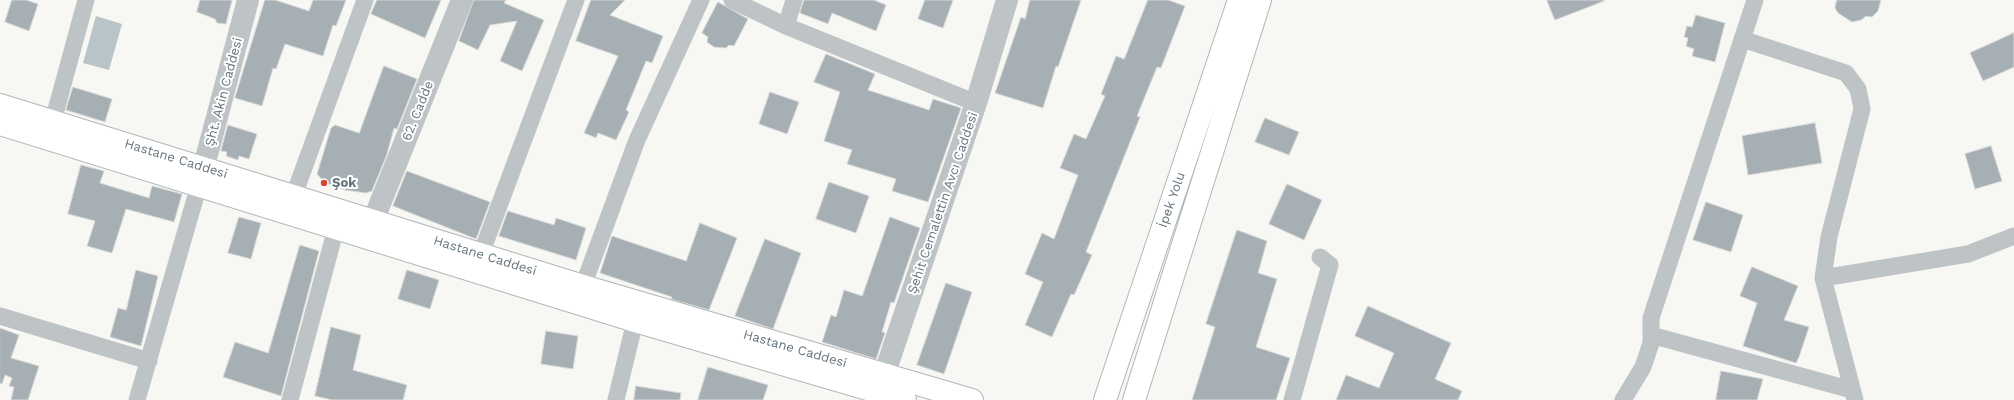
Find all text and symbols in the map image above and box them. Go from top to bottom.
street label: Şht. Akin Caddesi [202,36,246,148]
street label: 62. Cadde [399,79,437,143]
street label: Şehit Cemalettin Avcı Caddesi [905,110,981,296]
street label: Hastane Caddesi [123,136,229,182]
street label: İpek Yolu [1155,170,1189,230]
place label: Şok [332,175,356,191]
marker: Şok [319,178,329,188]
street label: Hastane Caddesi [432,233,538,279]
street label: Hastane Caddesi [741,327,849,371]

